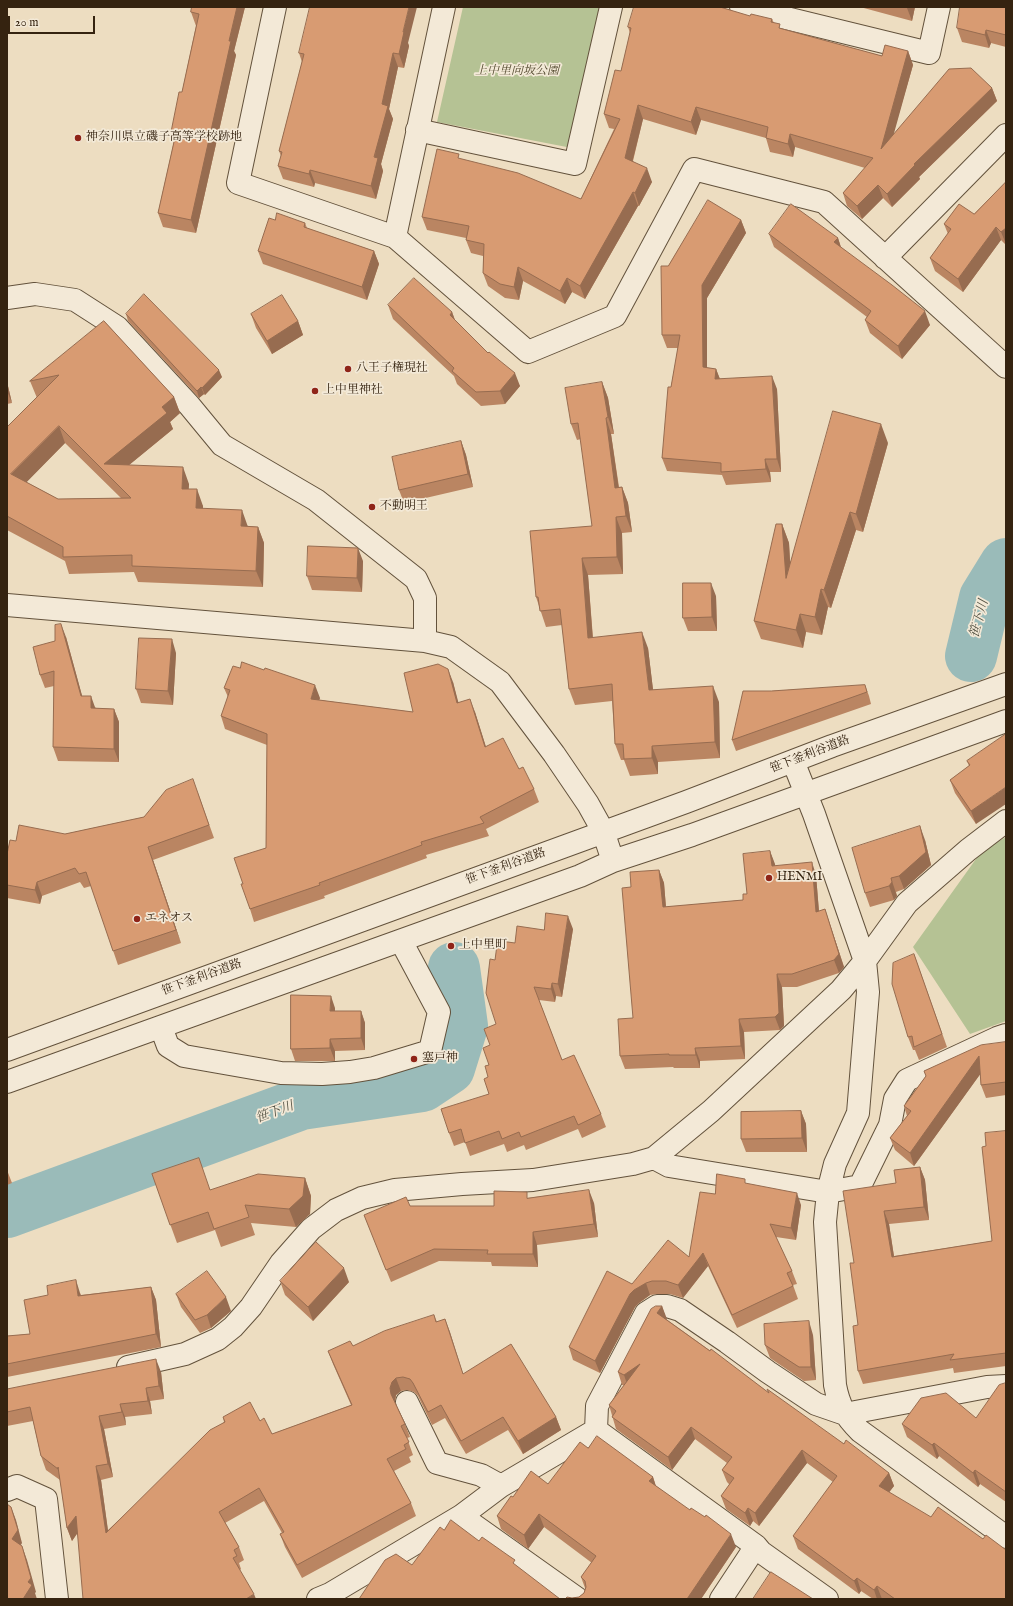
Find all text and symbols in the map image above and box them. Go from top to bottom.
scale bar [10,8,97,34]
text: 20 m [15,15,38,30]
park label: 上中里向坂公園 [475,65,559,79]
place label: 神奈川県立磯子高等学校跡地 [86,131,242,145]
marker: 神奈川県立磯子高等学校跡地 [73,133,83,143]
place label: 八王子権現社 [356,362,428,376]
marker: 八王子権現社 [343,364,353,374]
place label: 上中里神社 [323,384,383,398]
marker: 上中里神社 [310,386,320,396]
place label: 不動明王 [380,500,428,514]
marker: 不動明王 [367,502,377,512]
water label: 笹下川 [967,598,993,640]
street label: 笹下釜利谷道路 [768,733,852,777]
street label: 笹下釜利谷道路 [464,846,548,888]
place label: HENMI [777,871,822,885]
marker: HENMI [764,873,774,883]
place label: エネオス [145,912,193,926]
marker: エネオス [132,914,142,924]
place label: 上中里町 [459,939,507,953]
marker: 上中里町 [446,941,456,951]
street label: 笹下釜利谷道路 [160,957,244,999]
place label: 塞戸神 [422,1052,458,1066]
marker: 塞戸神 [409,1054,419,1064]
water label: 笹下川 [254,1099,296,1127]

